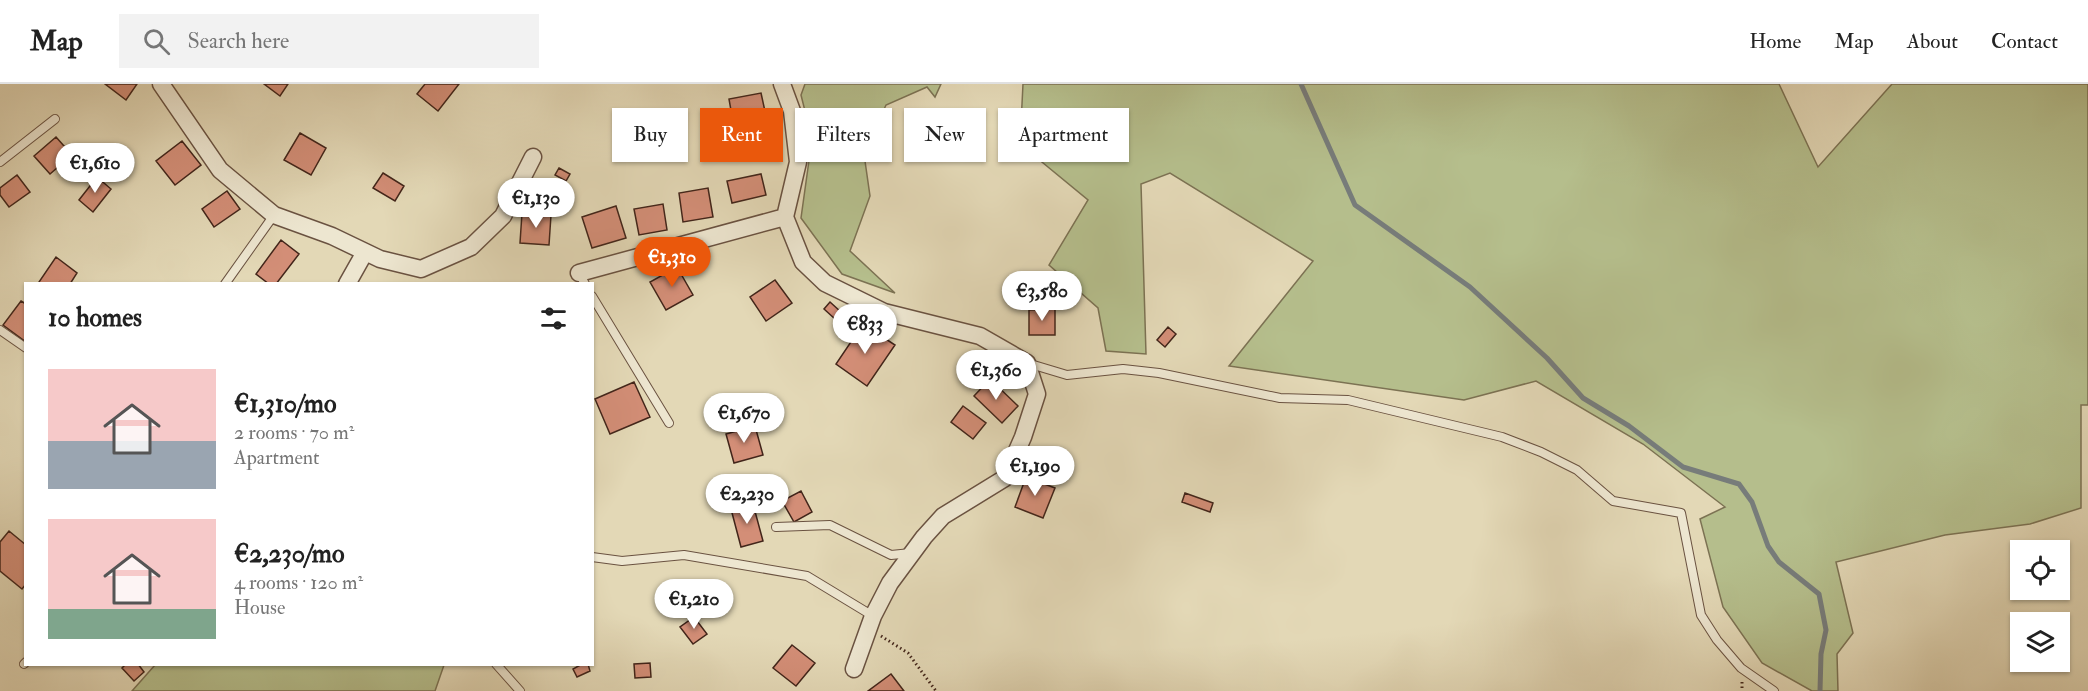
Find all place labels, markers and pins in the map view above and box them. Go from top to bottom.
pin: €1,610 [46,143,144,194]
pin: €1,130 [487,178,585,229]
pin: €1,310 [623,237,721,288]
pin: €3,580 [993,271,1091,322]
pin: €833 [829,304,901,355]
pin: €1,360 [947,350,1045,401]
pin: €1,670 [695,393,793,444]
pin: €1,190 [986,446,1084,497]
pin: €2,230 [698,474,796,525]
pin: €1,210 [645,579,743,630]

